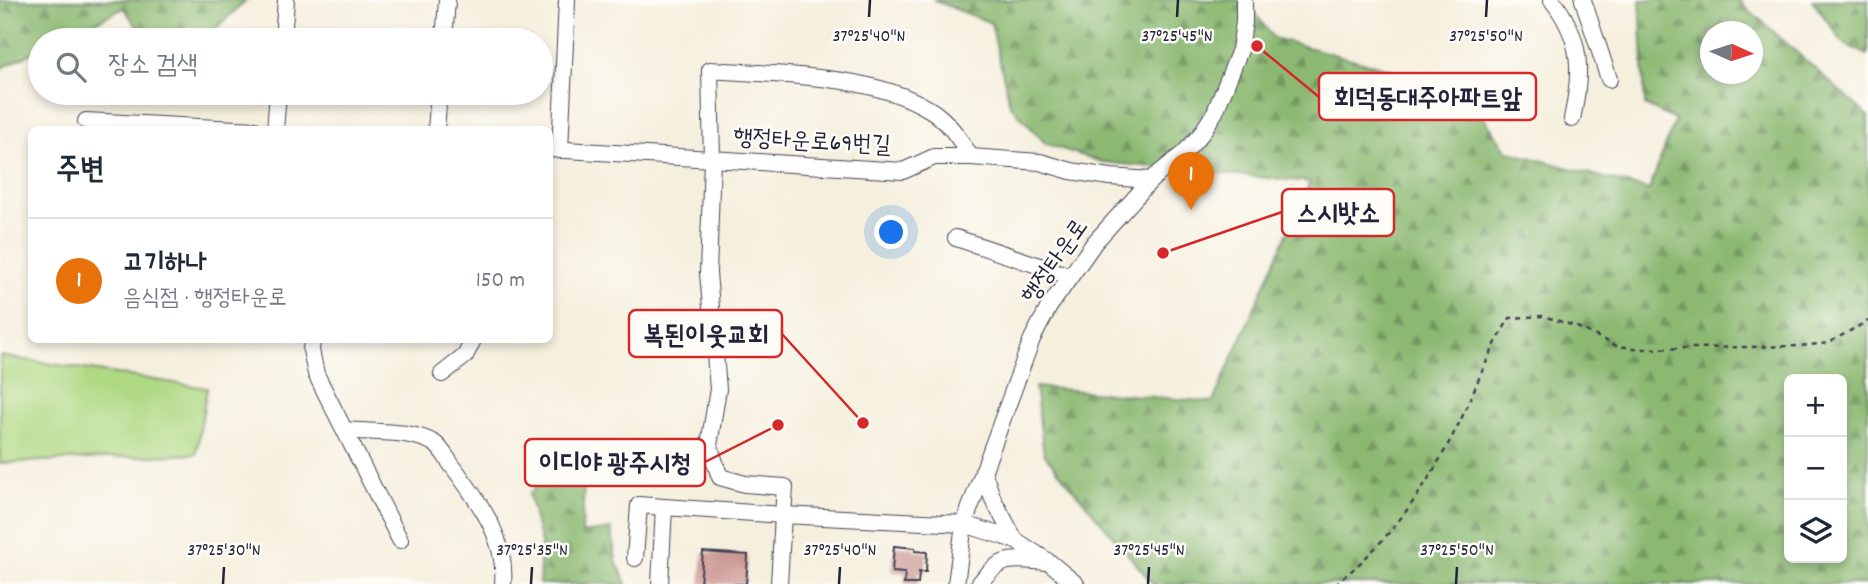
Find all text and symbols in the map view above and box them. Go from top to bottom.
north arrow [1700,21,1763,84]
text: 37°25'40"N [833,25,906,50]
text: 37°25'45"N [1141,25,1213,50]
text: 37°25'50"N [1449,25,1523,50]
search box [28,28,553,105]
icon: search [52,48,90,86]
text: 장소 검색 [108,48,198,85]
callout: 회덕동대주아파트앞 [1319,73,1536,120]
text: 회덕동대주아파트앞 [1334,82,1522,119]
street label: 행정타운로69번길 [732,122,892,164]
text: 주변 [56,151,104,194]
pin: 1 [1168,152,1214,210]
callout: 스시밧소 [1282,189,1394,236]
text: 스시밧소 [1296,197,1380,234]
street label: 행정타운로 [1014,213,1098,311]
your location [874,215,908,249]
text: 고기하나 [123,246,207,283]
text: 1 [76,265,82,298]
text: 150 m [476,265,525,298]
text: 음식점 · 행정타운로 [123,283,287,316]
callout: 복된이웃교회 [629,310,782,357]
text: 복된이웃교회 [643,319,769,356]
map controls [1784,374,1847,563]
button: + [1784,374,1847,437]
button: − [1784,437,1847,500]
callout: 이디야 광주시청 [525,439,705,486]
text: 이디야 광주시청 [539,447,691,484]
button: layers [1784,500,1847,563]
text: 37°25'30"N [187,539,261,564]
text: 37°25'35"N [496,539,568,564]
text: 37°25'40"N [804,539,877,564]
text: 37°25'45"N [1113,539,1185,564]
text: 37°25'50"N [1420,539,1494,564]

